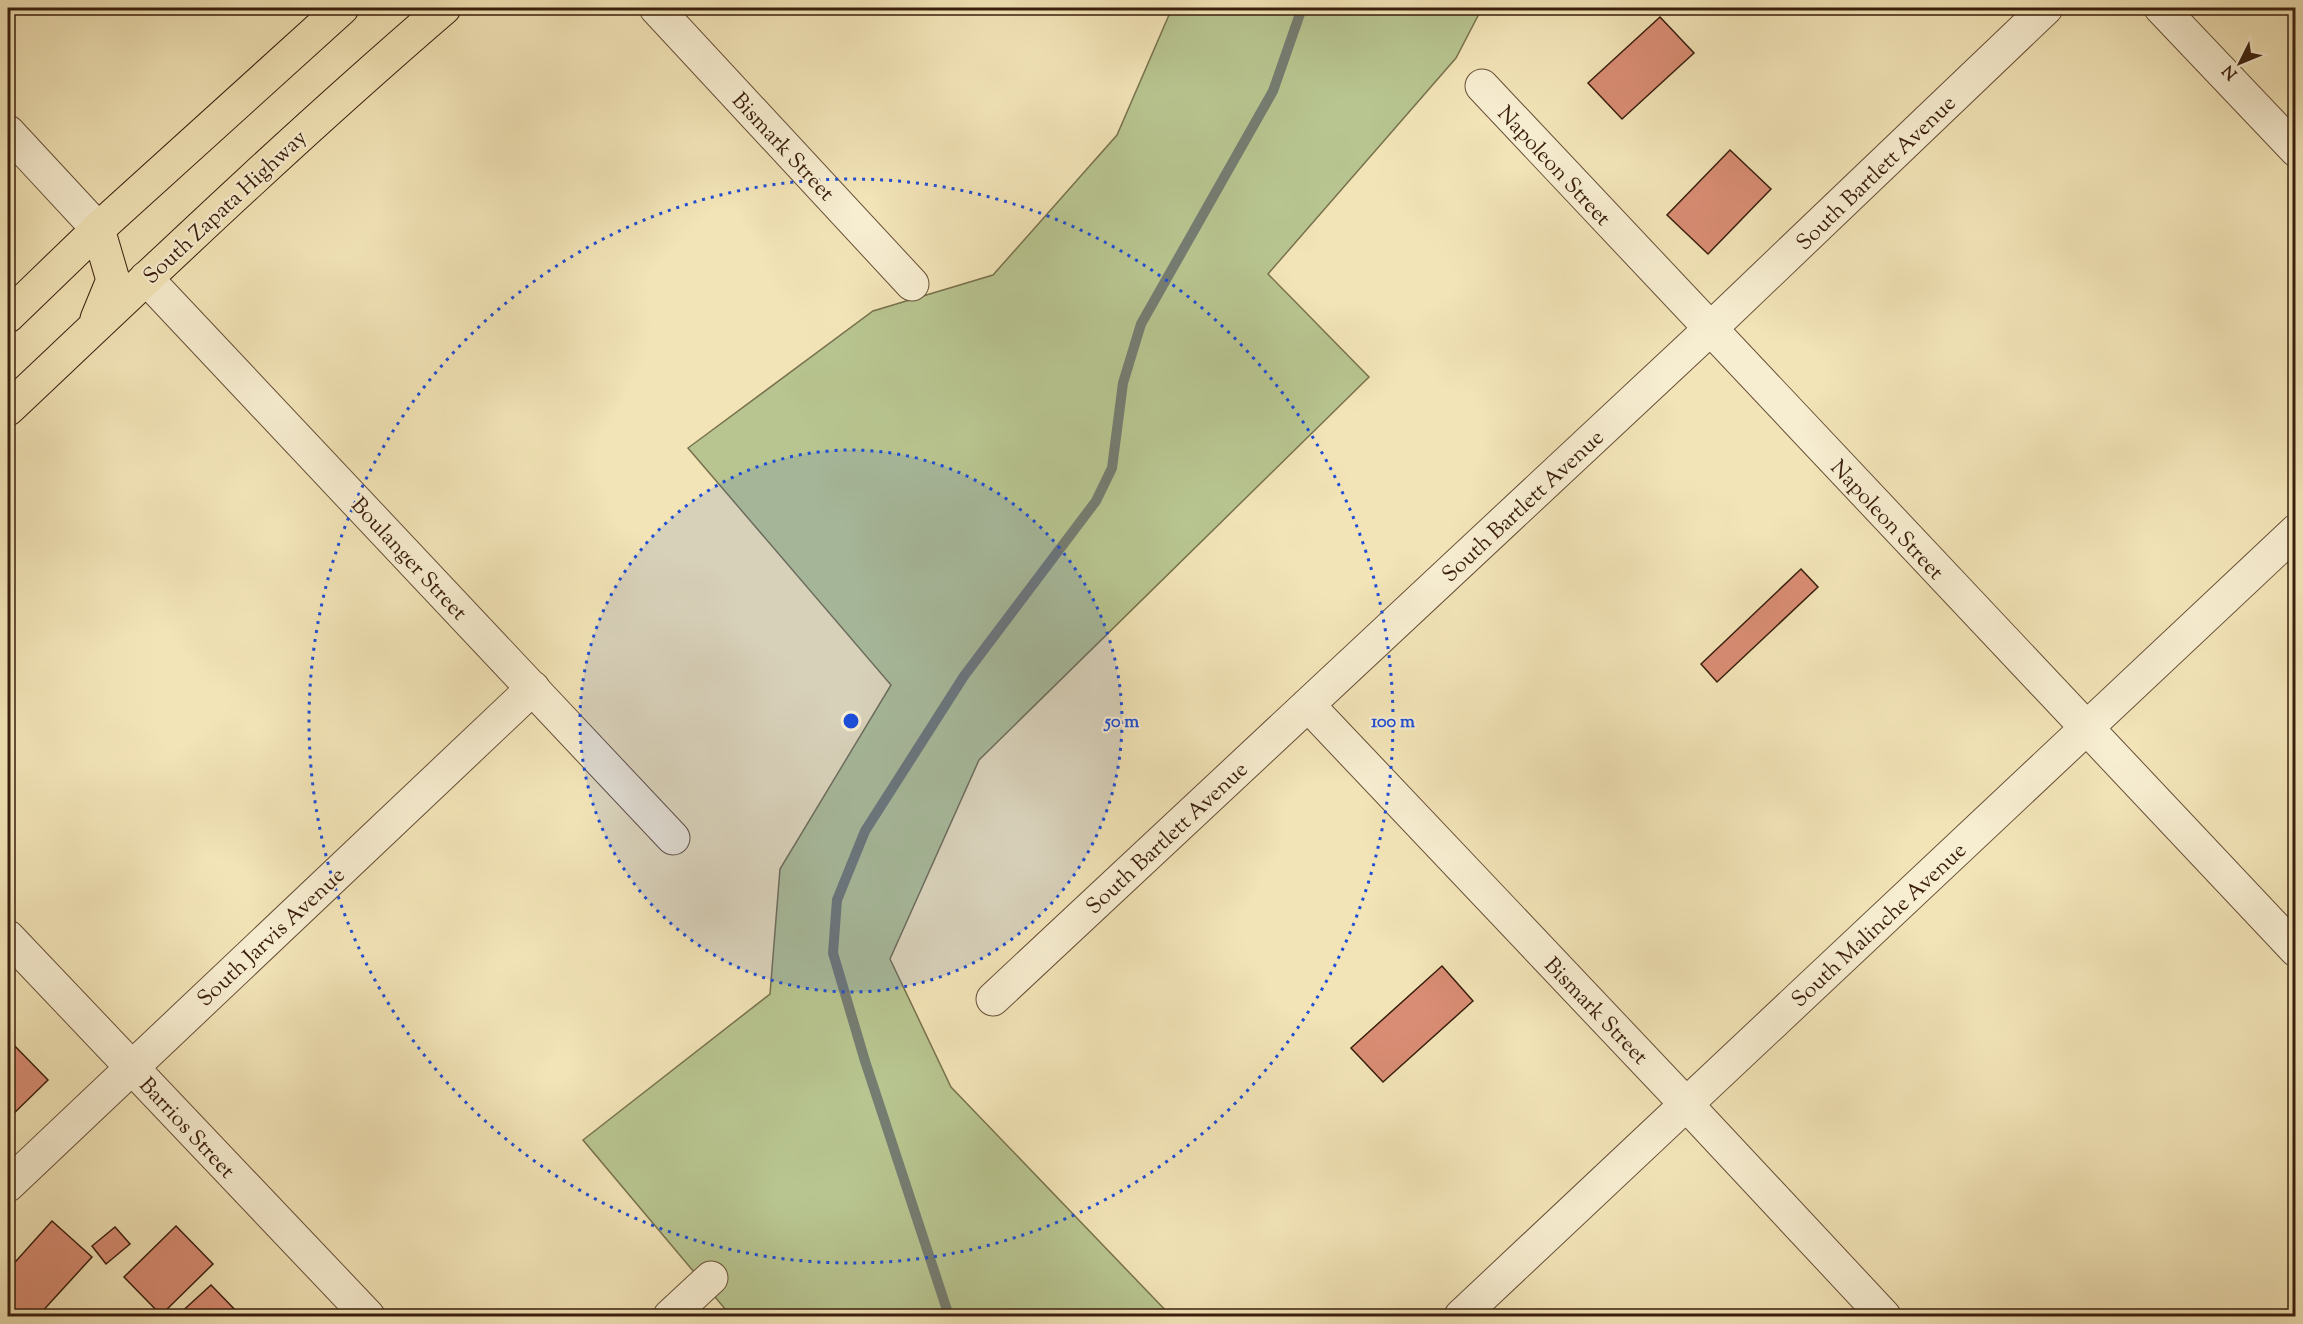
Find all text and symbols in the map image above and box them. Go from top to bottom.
north arrow [2210,33,2270,93]
text: N [2218,59,2244,84]
street label: Bismark Street [723,87,841,210]
street label: South Bartlett Avenue [1790,89,1964,259]
street label: Napoleon Street [1489,100,1617,235]
street label: South Zapata Highway [137,124,315,293]
street label: South Bartlett Avenue [1436,423,1612,591]
street label: Napoleon Street [1822,454,1950,589]
street label: Boulanger Street [342,491,474,629]
text: 50 m [1103,710,1139,736]
text: 100 m [1371,710,1415,736]
centre of rings [841,711,861,731]
street label: South Bartlett Avenue [1080,755,1256,923]
street label: South Malinche Avenue [1785,836,1975,1016]
street label: South Jarvis Avenue [191,861,353,1015]
street label: Bismark Street [1535,951,1655,1073]
street label: Barrios Street [130,1071,242,1187]

